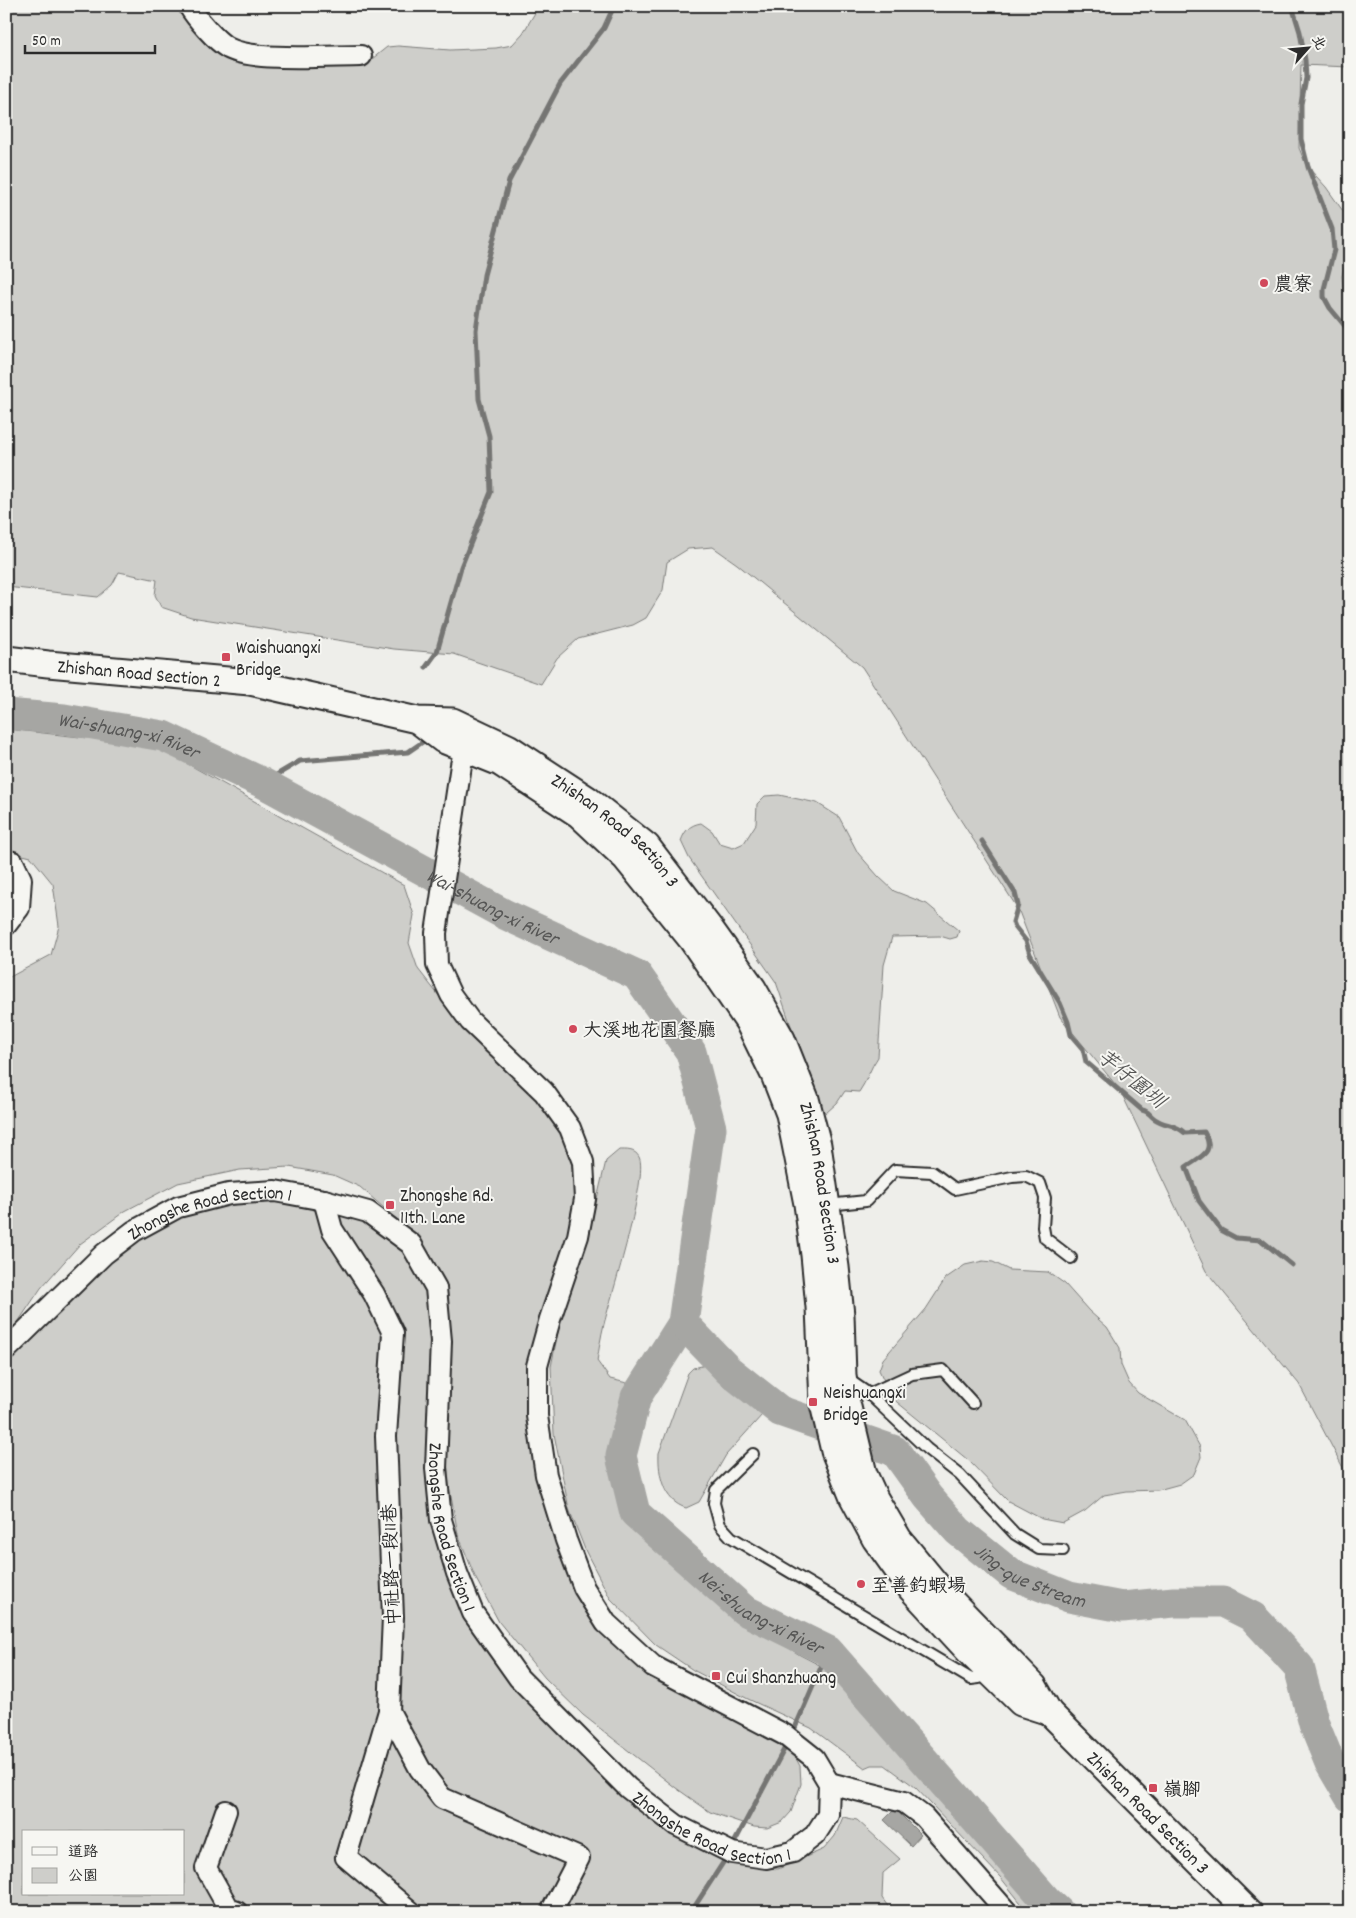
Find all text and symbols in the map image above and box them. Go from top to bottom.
scale bar [25,22,155,54]
north arrow [1284,22,1334,72]
text: 50 m [32,31,61,53]
text: 北 [1306,32,1330,54]
place label: 農寮 [1274,273,1312,300]
marker: 農寮 [1258,277,1270,289]
place label: Waishuangxi Bridge [236,636,321,685]
marker: Waishuangxi Bridge [220,651,232,663]
street label: Zhishan Road Section 2 [56,655,222,696]
water label: Wai-shuang-xi River [57,708,205,769]
street label: Zhishan Road Section 3 [544,769,684,894]
water label: Wai-shuang-xi River [420,863,565,955]
place label: 大溪地花園餐廳 [583,1019,716,1046]
marker: 大溪地花園餐廳 [567,1023,579,1035]
water label: 芋仔園圳 [1090,1044,1172,1118]
street label: Zhishan Road Section 3 [790,1100,845,1266]
street label: Zhongshe Road Section 1 [123,1181,294,1248]
place label: Zhongshe Rd. 11th. Lane [400,1184,493,1233]
marker: Zhongshe Rd. 11th. Lane [384,1199,396,1211]
place label: Neishuangxi Bridge [823,1381,906,1430]
marker: Neishuangxi Bridge [807,1396,819,1408]
street label: Zhongshe Road Section 1 [419,1442,481,1616]
street label: 中社路一段11巷 [378,1503,409,1626]
water label: Jing-que Stream [967,1538,1088,1617]
water label: Nei-shuang-xi River [691,1564,829,1665]
place label: 至善釣蝦場 [871,1574,966,1601]
marker: 至善釣蝦場 [855,1578,867,1590]
place label: Cui Shanzhuang [726,1666,836,1693]
marker: Cui Shanzhuang [710,1670,722,1682]
street label: Zhishan Road Section 3 [1079,1747,1214,1882]
place label: 嶺腳 [1163,1778,1201,1805]
marker: 嶺腳 [1147,1782,1159,1794]
street label: Zhongshe Road Section 1 [625,1786,794,1875]
legend [22,1830,185,1896]
text: 道路 [68,1842,98,1864]
text: 公園 [68,1866,98,1888]

